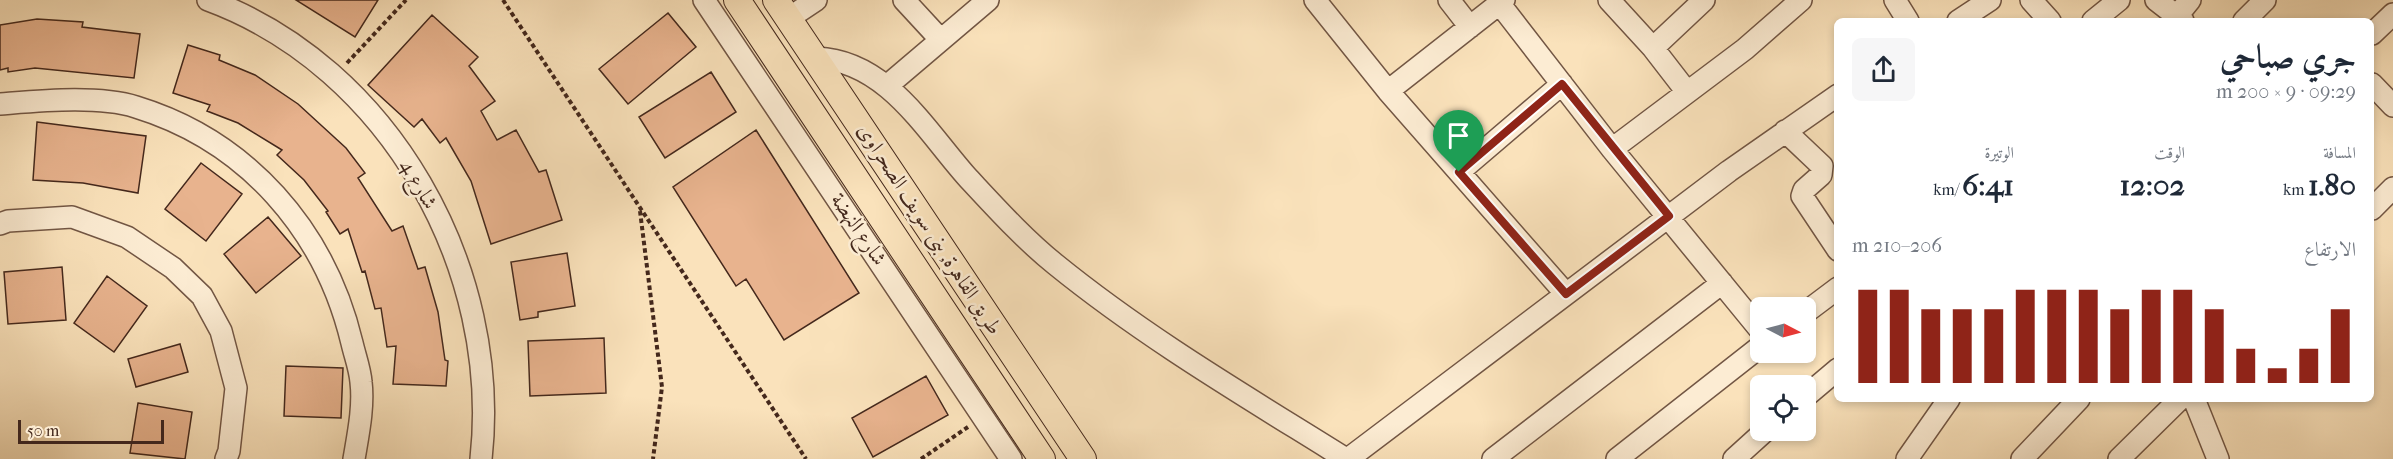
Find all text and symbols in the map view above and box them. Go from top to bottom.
button: share [1852,38,1915,101]
text: جري صباحي [2220,38,2356,77]
text: 09:29 · 9 × 200 m [2216,80,2356,103]
pin [1433,110,1484,172]
street label: طريق القاهرة, بنى سويف الصحراوى [851,119,1007,340]
icon: arrive [1442,119,1475,152]
text: الوتيرة [1984,143,2014,162]
text: الوقت [2154,143,2185,162]
text: المسافة [2323,143,2356,162]
street label: شارع 4 [390,155,443,216]
text: 6:41 [1962,168,2014,203]
text: 12:02 [2120,168,2185,203]
text: 1.80 [2308,168,2356,203]
text: /km [1933,180,1962,199]
text: km [2283,180,2308,199]
street label: شارع النهضة [821,188,892,273]
text: 206–210 m [1852,234,1942,257]
text: الارتفاع [2304,238,2356,261]
north arrow [1750,297,1816,363]
map controls [1750,297,1816,441]
button: locate [1750,375,1816,441]
scale bar [18,417,164,444]
text: 50 m [27,421,59,440]

